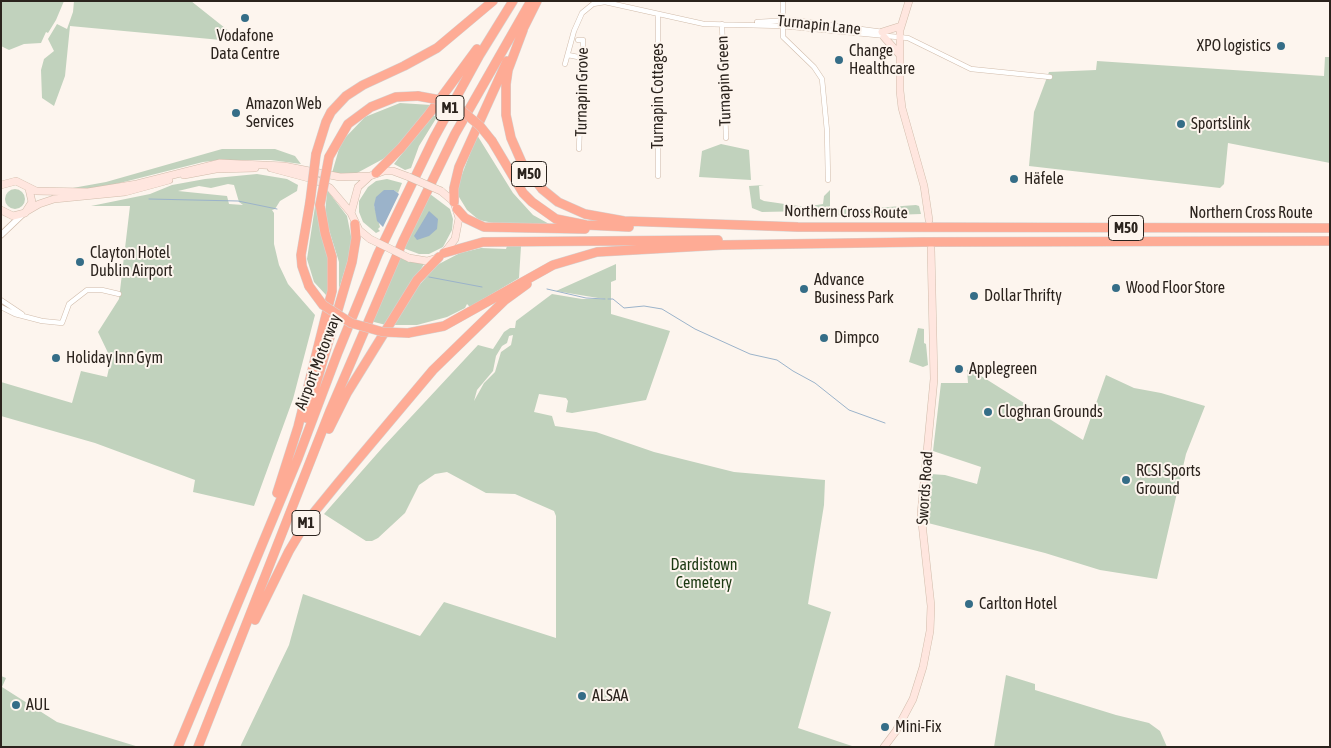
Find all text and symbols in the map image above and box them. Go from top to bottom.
street label: Turnapin Lane [776,11,862,39]
marker: Vodafone Data Centre [239,12,251,24]
place label: Vodafone Data Centre [210,26,280,64]
street label: Turnapin Green [713,35,735,127]
place label: XPO logistics [1197,36,1271,56]
marker: XPO logistics [1275,40,1287,52]
place label: Change Healthcare [849,41,915,79]
street label: Turnapin Cottages [648,43,668,149]
street label: Turnapin Grove [572,47,592,137]
marker: Change Healthcare [833,54,845,66]
place label: Amazon Web Services [246,94,322,132]
road number: M1 [436,96,464,120]
marker: Amazon Web Services [230,107,242,119]
place label: Sportslink [1191,114,1250,134]
marker: Sportslink [1175,118,1187,130]
road number: M50 [512,162,546,186]
place label: Häfele [1024,169,1064,189]
marker: Häfele [1008,173,1020,185]
street label: Northern Cross Route [784,201,908,223]
street label: Northern Cross Route [1189,203,1313,223]
road number: M50 [1108,216,1144,240]
place label: Clayton Hotel Dublin Airport [90,243,173,281]
marker: Clayton Hotel Dublin Airport [74,256,86,268]
place label: Advance Business Park [814,270,894,308]
place label: Wood Floor Store [1126,278,1225,298]
marker: Wood Floor Store [1110,282,1122,294]
marker: Advance Business Park [798,283,810,295]
place label: Dollar Thrifty [984,286,1062,306]
marker: Dollar Thrifty [968,290,980,302]
street label: Airport Motorway [291,311,345,413]
place label: Dimpco [834,328,879,348]
marker: Dimpco [818,332,830,344]
place label: Holiday Inn Gym [66,348,163,368]
marker: Holiday Inn Gym [50,352,62,364]
place label: Applegreen [969,359,1037,379]
marker: Applegreen [953,363,965,375]
place label: Cloghran Grounds [998,402,1103,422]
marker: Cloghran Grounds [982,406,994,418]
street label: Swords Road [913,450,937,526]
place label: RCSI Sports Ground [1136,461,1201,499]
marker: RCSI Sports Ground [1120,474,1132,486]
road number: M1 [292,510,320,536]
park label: Dardistown Cemetery [670,555,738,593]
place label: Carlton Hotel [979,594,1057,614]
marker: Carlton Hotel [963,598,975,610]
place label: ALSAA [592,686,628,706]
marker: ALSAA [576,690,588,702]
place label: AUL [26,695,49,715]
marker: AUL [10,699,22,711]
place label: Mini-Fix [895,717,941,737]
marker: Mini-Fix [879,721,891,733]

